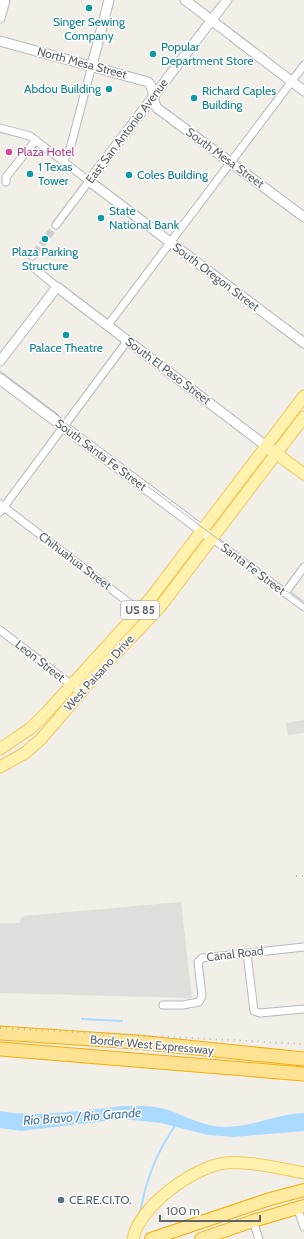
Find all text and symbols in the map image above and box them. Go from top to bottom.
marker: Singer Sewing Company [84,3,94,13]
place label: Singer Sewing Company [53,14,126,43]
place label: Popular Department Store [161,39,253,68]
street label: North Mesa Street [36,43,128,82]
marker: Popular Department Store [148,49,158,59]
street label: East San Antonio Avenue [82,75,171,186]
place label: Abdou Building [24,81,102,96]
place label: Richard Caples Building [202,83,276,112]
marker: Abdou Building [104,84,114,94]
marker: Richard Caples Building [189,93,199,103]
street label: South Mesa Street [183,124,267,191]
place label: Plaza Hotel [17,144,74,159]
marker: Plaza Hotel [4,147,14,157]
place label: 1 Texas Tower [38,159,73,188]
place label: Coles Building [137,167,209,182]
marker: 1 Texas Tower [25,169,35,179]
marker: Coles Building [124,170,134,180]
place label: State National Bank [109,203,180,232]
marker: State National Bank [96,213,106,223]
marker: Plaza Parking Structure [40,234,50,244]
street label: South Oregon Street [170,239,263,314]
place label: Plaza Parking Structure [12,244,79,273]
marker: Palace Theatre [61,330,71,340]
street label: South El Paso Street [123,334,214,408]
place label: Palace Theatre [29,340,103,355]
street label: South Santa Fe Street [53,415,150,494]
street label: Chihuahua Street [36,528,115,593]
street label: Santa Fe Street [218,539,289,598]
road number: US 85 [121,601,159,619]
street label: West Paisano Drive [60,631,137,714]
street label: Leon Street [12,637,68,685]
street label: Canal Road [206,943,264,964]
street label: Border West Expressway [89,1032,215,1057]
water label: Río Bravo / Rio Grande [23,1104,141,1128]
place label: CE.RE.CI.TO. [69,1192,132,1207]
marker: CE.RE.CI.TO. [56,1195,66,1205]
scale bar [160,1197,260,1223]
text: 100 m [166,1203,200,1218]

